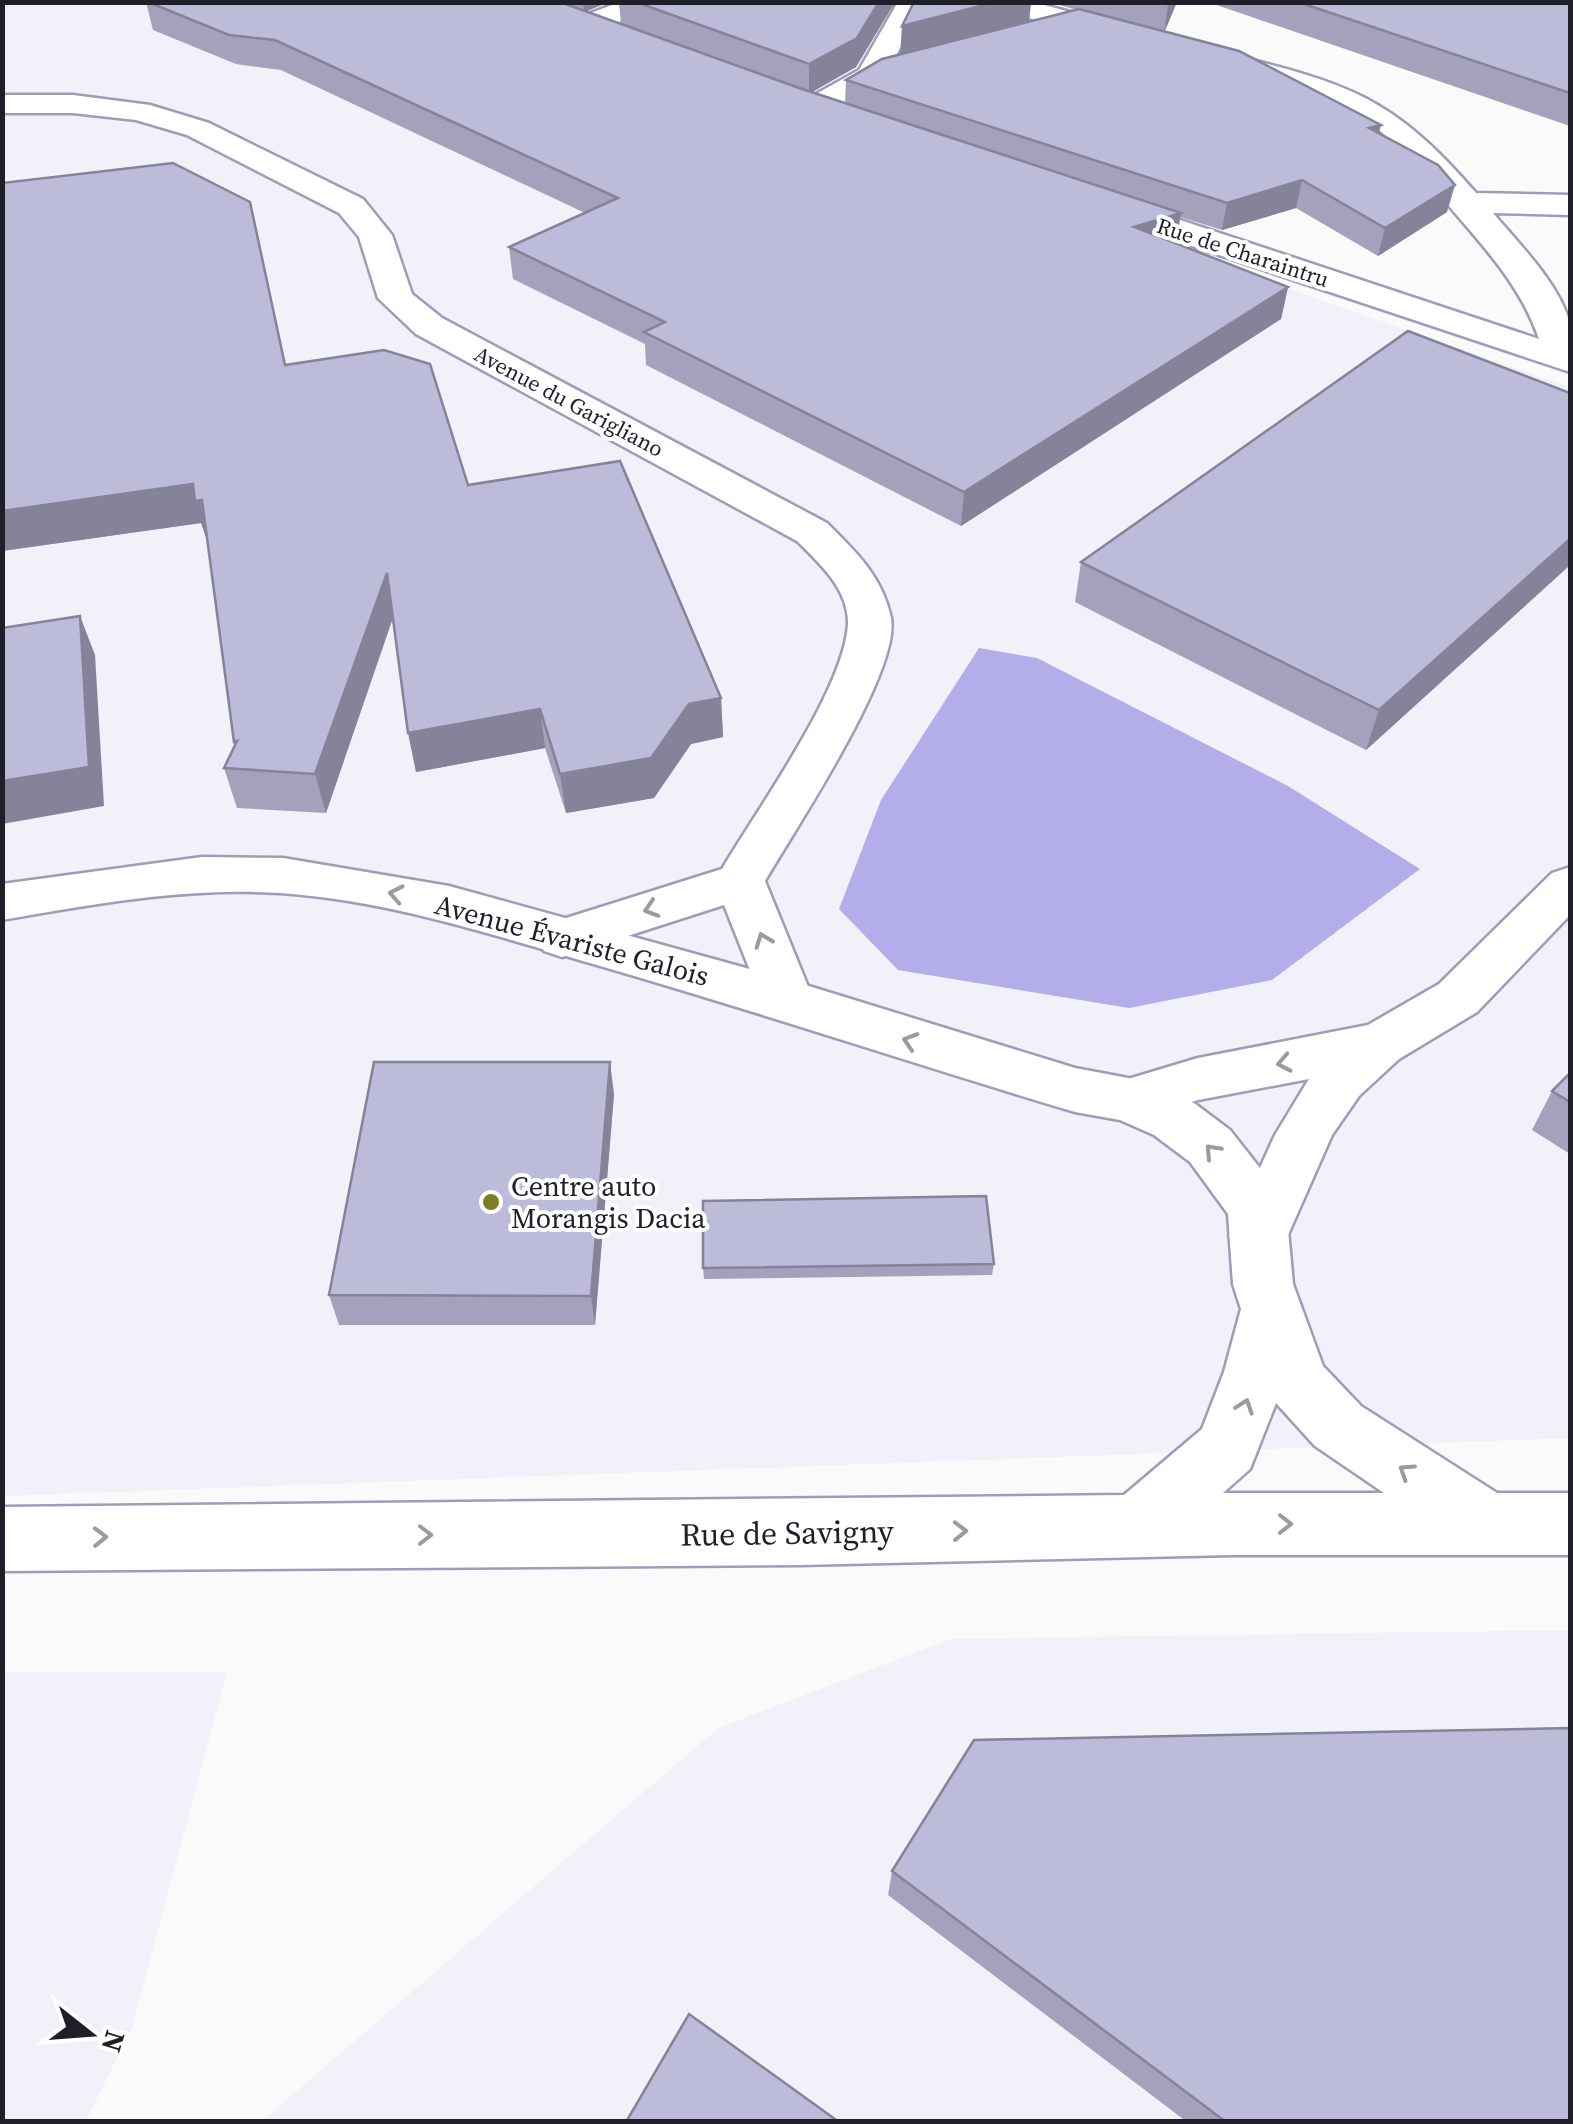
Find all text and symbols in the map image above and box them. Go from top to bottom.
street label: Rue de Charaintru [1153,210,1333,294]
street label: Avenue du Garigliano [469,338,669,464]
one-way arrow [388,884,404,905]
street label: Avenue Évariste Galois [431,885,713,995]
one-way arrow [643,898,660,918]
one-way arrow [755,932,775,950]
one-way arrow [903,1032,920,1052]
one-way arrow [1276,1051,1293,1072]
one-way arrow [1206,1144,1224,1162]
place label: Centre auto Morangis Dacia [511,1167,706,1237]
marker: Centre auto Morangis Dacia [480,1191,502,1213]
one-way arrow [1233,1399,1253,1416]
one-way arrow [1399,1464,1417,1483]
street label: Rue de Savigny [680,1509,895,1557]
one-way arrow [1278,1513,1293,1535]
one-way arrow [952,1520,968,1541]
one-way arrow [418,1524,433,1546]
one-way arrow [92,1527,108,1548]
north arrow [40,1984,140,2084]
text: N [93,2026,135,2057]

